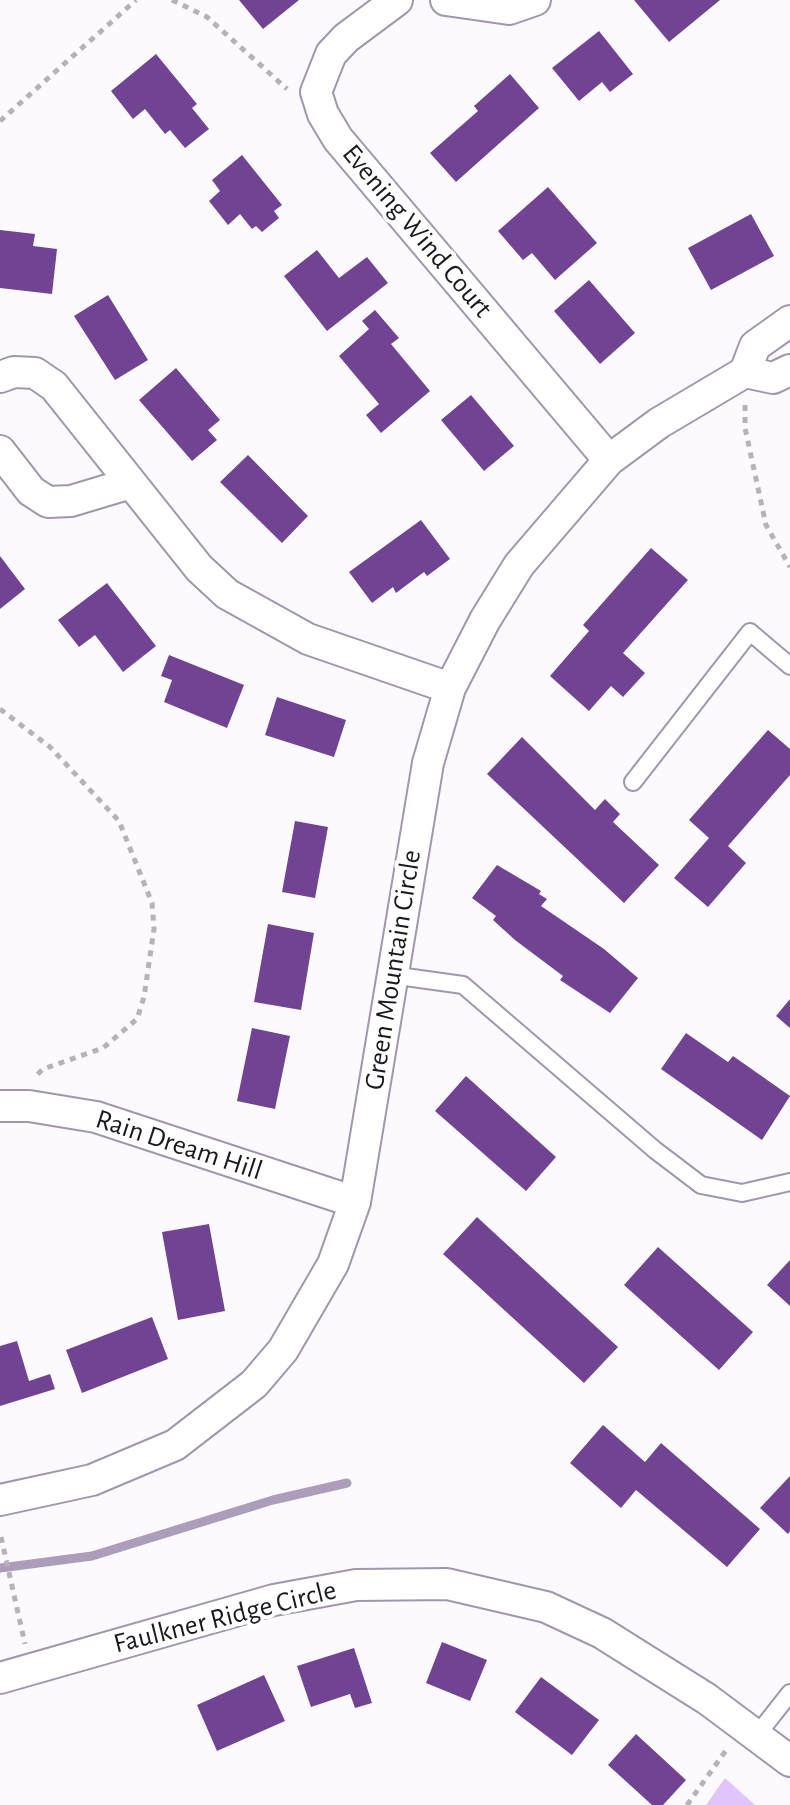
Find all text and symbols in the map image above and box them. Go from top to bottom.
street label: Evening Wind Court [335,137,499,325]
street label: Green Mountain Circle [357,848,429,1092]
street label: Rain Dream Hill [91,1102,267,1188]
street label: Faulkner Ridge Circle [110,1573,340,1661]

